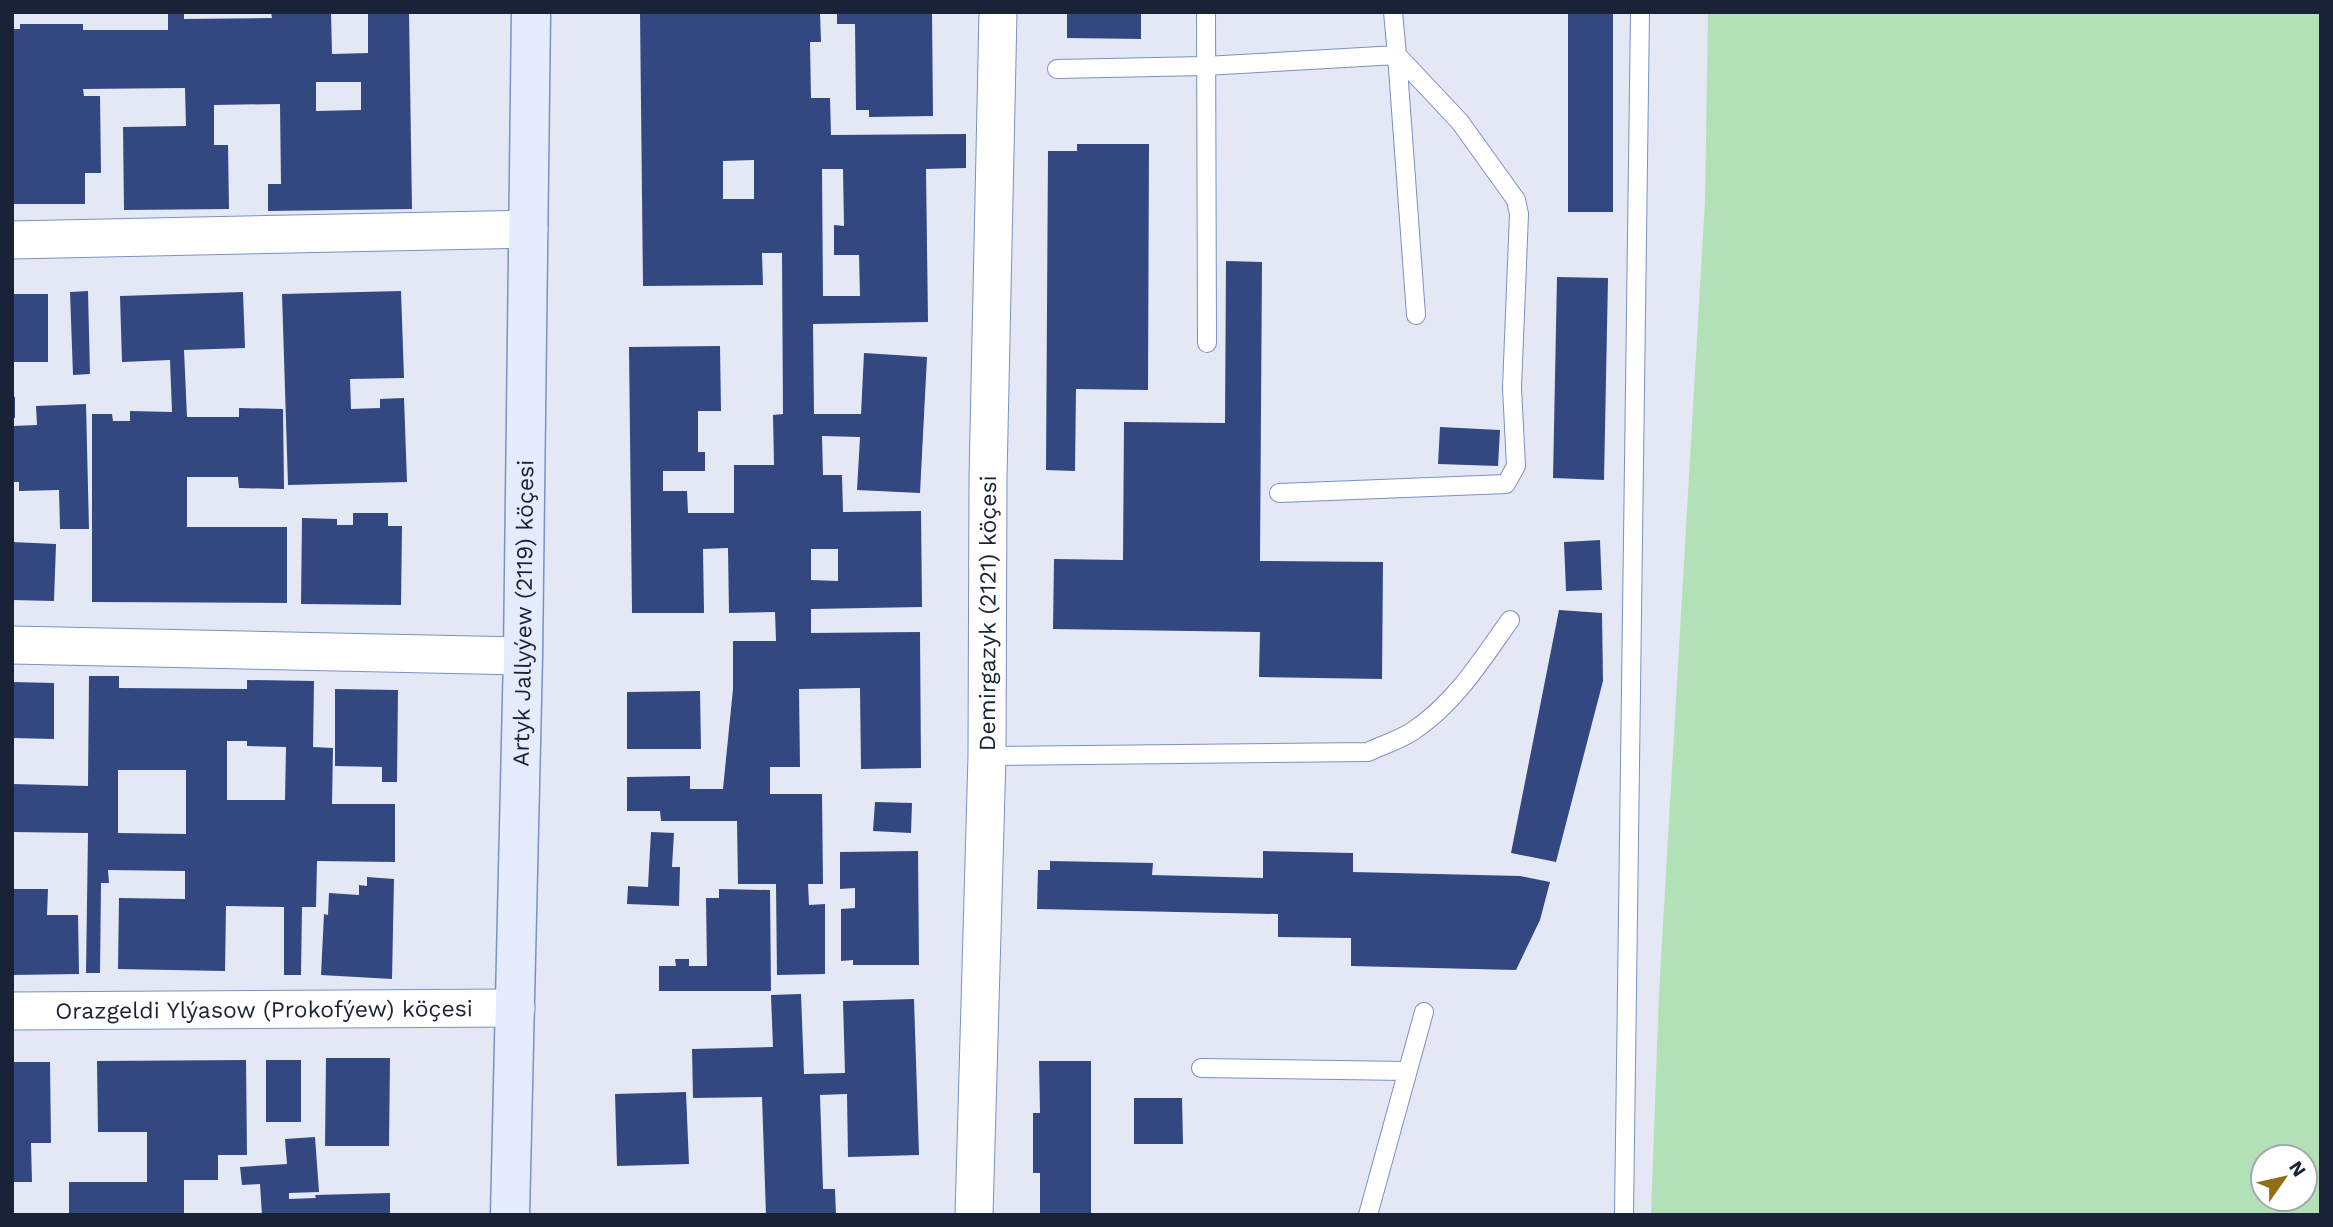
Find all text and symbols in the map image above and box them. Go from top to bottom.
street label: Artyk Jallyýew (2119) köçesi [507,459,539,767]
street label: Demirgazyk (2121) köçesi [974,475,1002,751]
street label: Orazgeldi Ylýasow (Prokofýew) köçesi [55,995,473,1024]
north arrow [2249,1143,2319,1213]
text: N [2284,1157,2311,1181]

